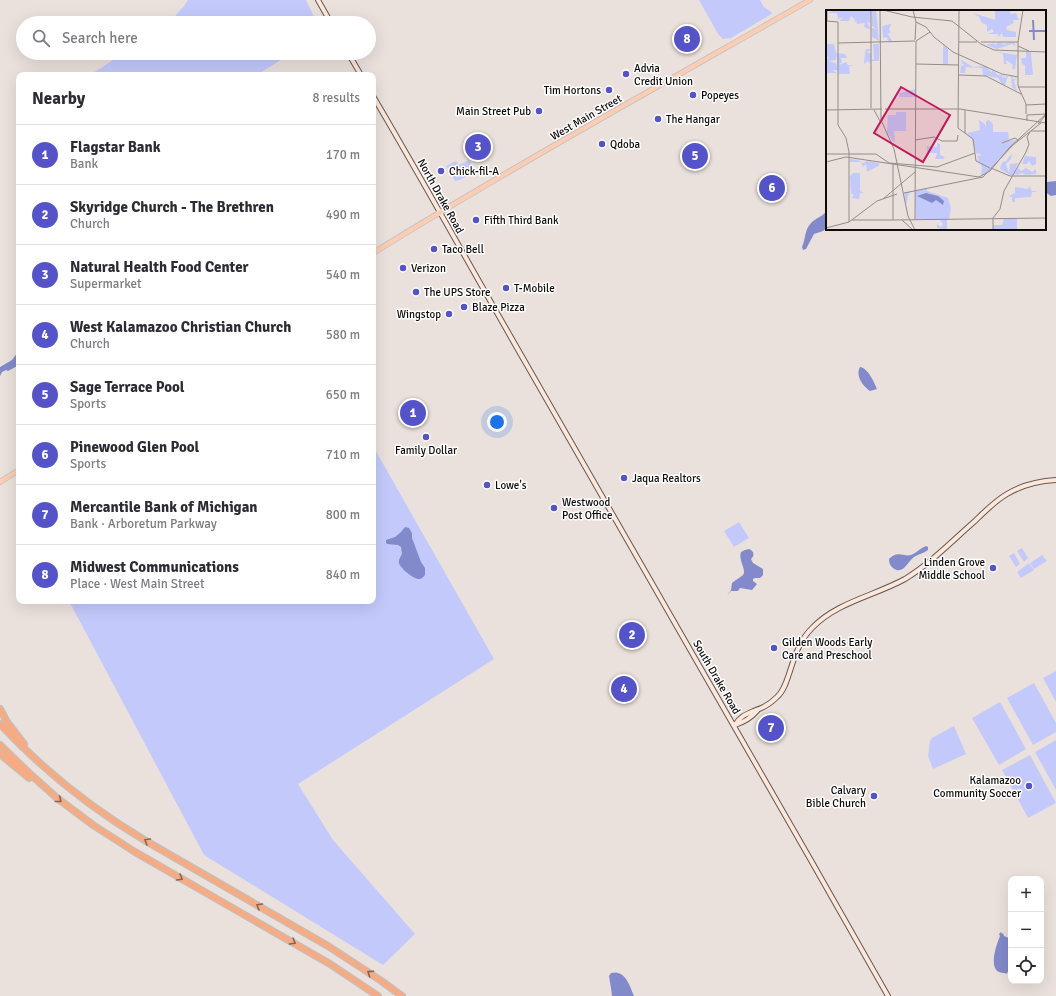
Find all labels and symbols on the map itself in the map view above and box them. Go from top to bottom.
inset map [826,10,1046,230]
pin: 8 [674,24,700,54]
place label: Advia Credit Union [634,62,693,88]
marker: Advia Credit Union [621,69,631,79]
place label: Tim Hortons [544,84,601,97]
marker: Tim Hortons [604,85,614,95]
place label: Popeyes [701,89,739,102]
marker: Popeyes [688,90,698,100]
street label: West Main Street [548,92,624,143]
place label: Main Street Pub [456,105,531,118]
marker: Main Street Pub [534,106,544,116]
place label: The Hangar [666,113,720,126]
marker: The Hangar [653,114,663,124]
pin: 3 [465,132,491,162]
place label: Qdoba [610,138,641,151]
marker: Qdoba [597,139,607,149]
pin: 5 [682,141,708,171]
street label: North Drake Road [415,157,466,236]
place label: Chick-fil-A [449,165,499,178]
marker: Chick-fil-A [436,166,446,176]
pin: 6 [759,173,785,203]
place label: Fifth Third Bank [484,214,559,227]
marker: Fifth Third Bank [471,215,481,225]
place label: Taco Bell [442,243,484,256]
marker: Taco Bell [429,244,439,254]
place label: Verizon [411,262,446,275]
marker: Verizon [398,263,408,273]
place label: T-Mobile [514,282,555,295]
marker: T-Mobile [501,283,511,293]
place label: The UPS Store [424,286,490,299]
marker: The UPS Store [411,287,421,297]
place label: Blaze Pizza [472,301,525,314]
marker: Blaze Pizza [459,302,469,312]
place label: Wingstop [397,308,441,321]
marker: Wingstop [444,309,454,319]
pin: 1 [400,398,426,428]
your location [487,412,507,432]
marker: Family Dollar [421,432,431,442]
place label: Family Dollar [395,444,457,457]
place label: Jaqua Realtors [632,472,701,485]
marker: Jaqua Realtors [619,473,629,483]
place label: Lowe's [495,479,527,492]
marker: Lowe's [482,480,492,490]
place label: Westwood Post Office [562,496,612,522]
marker: Westwood Post Office [549,503,559,513]
place label: Linden Grove Middle School [918,556,985,582]
marker: Linden Grove Middle School [988,563,998,573]
pin: 2 [619,620,645,650]
place label: Gilden Woods Early Care and Preschool [782,636,873,662]
street label: South Drake Road [690,638,743,717]
marker: Gilden Woods Early Care and Preschool [769,643,779,653]
pin: 4 [611,674,637,704]
pin: 7 [758,713,784,743]
place label: Kalamazoo Community Soccer [933,774,1021,800]
marker: Kalamazoo Community Soccer [1024,781,1034,791]
place label: Calvary Bible Church [806,784,867,810]
marker: Calvary Bible Church [869,791,879,801]
one-way arrow [55,795,62,802]
one-way arrow [144,838,151,846]
one-way arrow [176,873,183,880]
one-way arrow [256,904,263,911]
one-way arrow [289,938,296,945]
one-way arrow [368,971,375,978]

